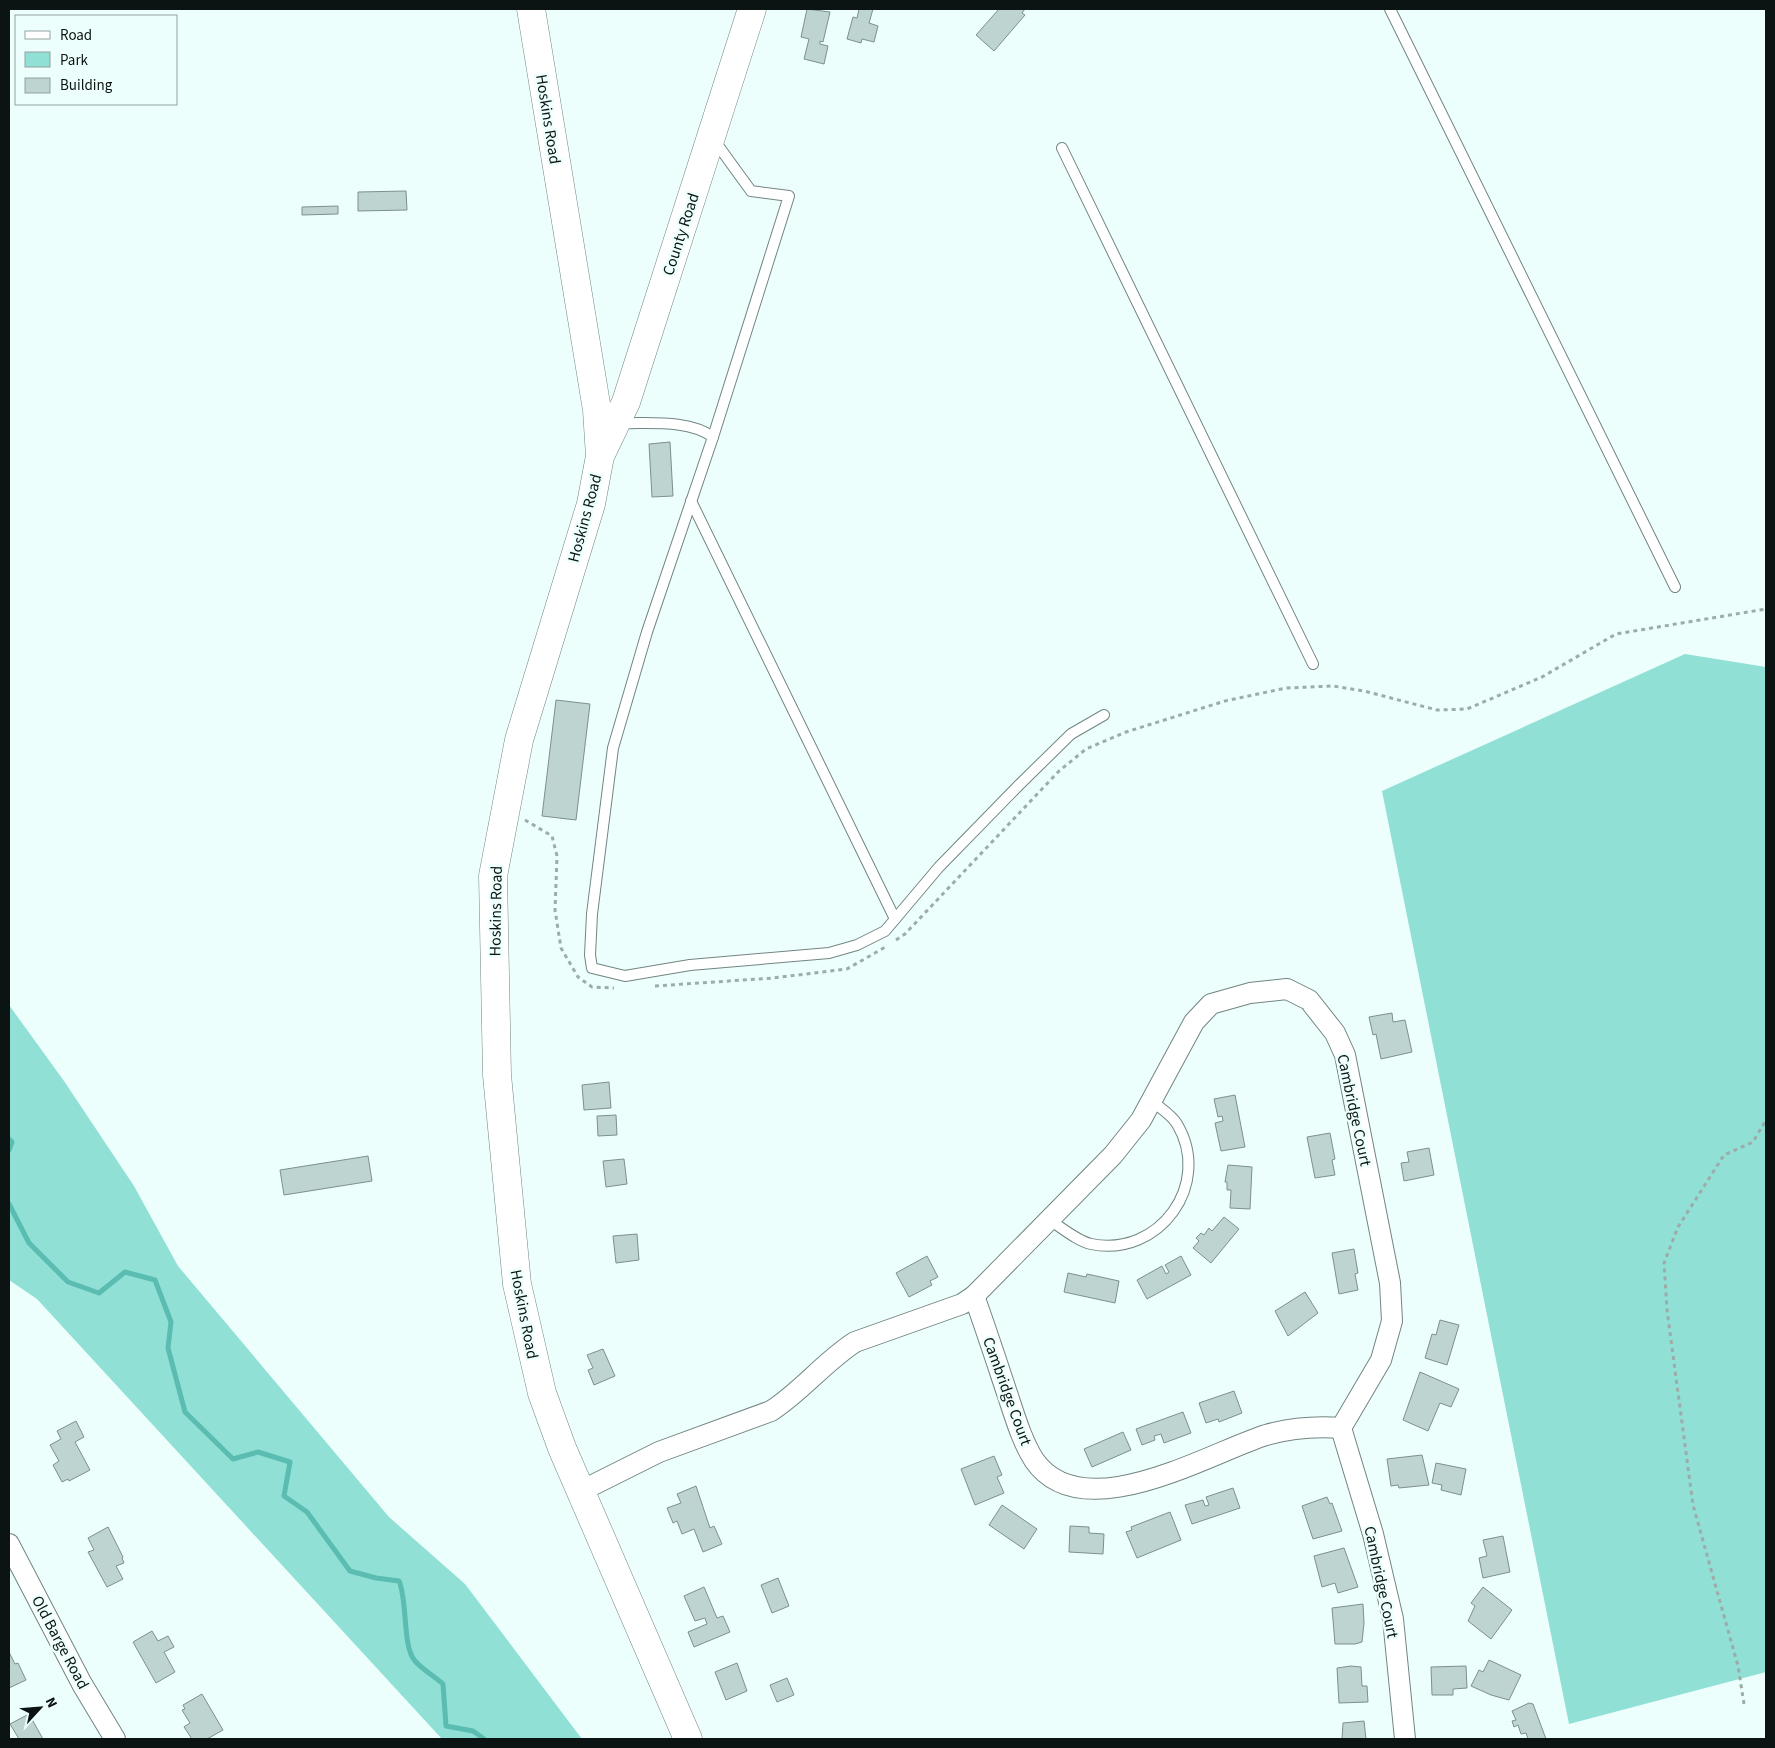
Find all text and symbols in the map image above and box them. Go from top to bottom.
legend [15,15,178,105]
text: Road [60,25,92,46]
text: Park [60,50,89,71]
street label: Hoskins Road [530,73,566,166]
text: Building [60,75,113,96]
street label: County Road [657,190,705,278]
street label: Hoskins Road [563,472,607,565]
street label: Hoskins Road [484,866,508,957]
street label: Cambridge Court [1331,1052,1377,1169]
street label: Hoskins Road [505,1268,543,1361]
street label: Cambridge Court [977,1334,1037,1449]
street label: Cambridge Court [1358,1524,1404,1641]
street label: Old Barge Road [26,1592,94,1693]
north arrow [15,1683,65,1733]
text: N [40,1694,62,1711]

